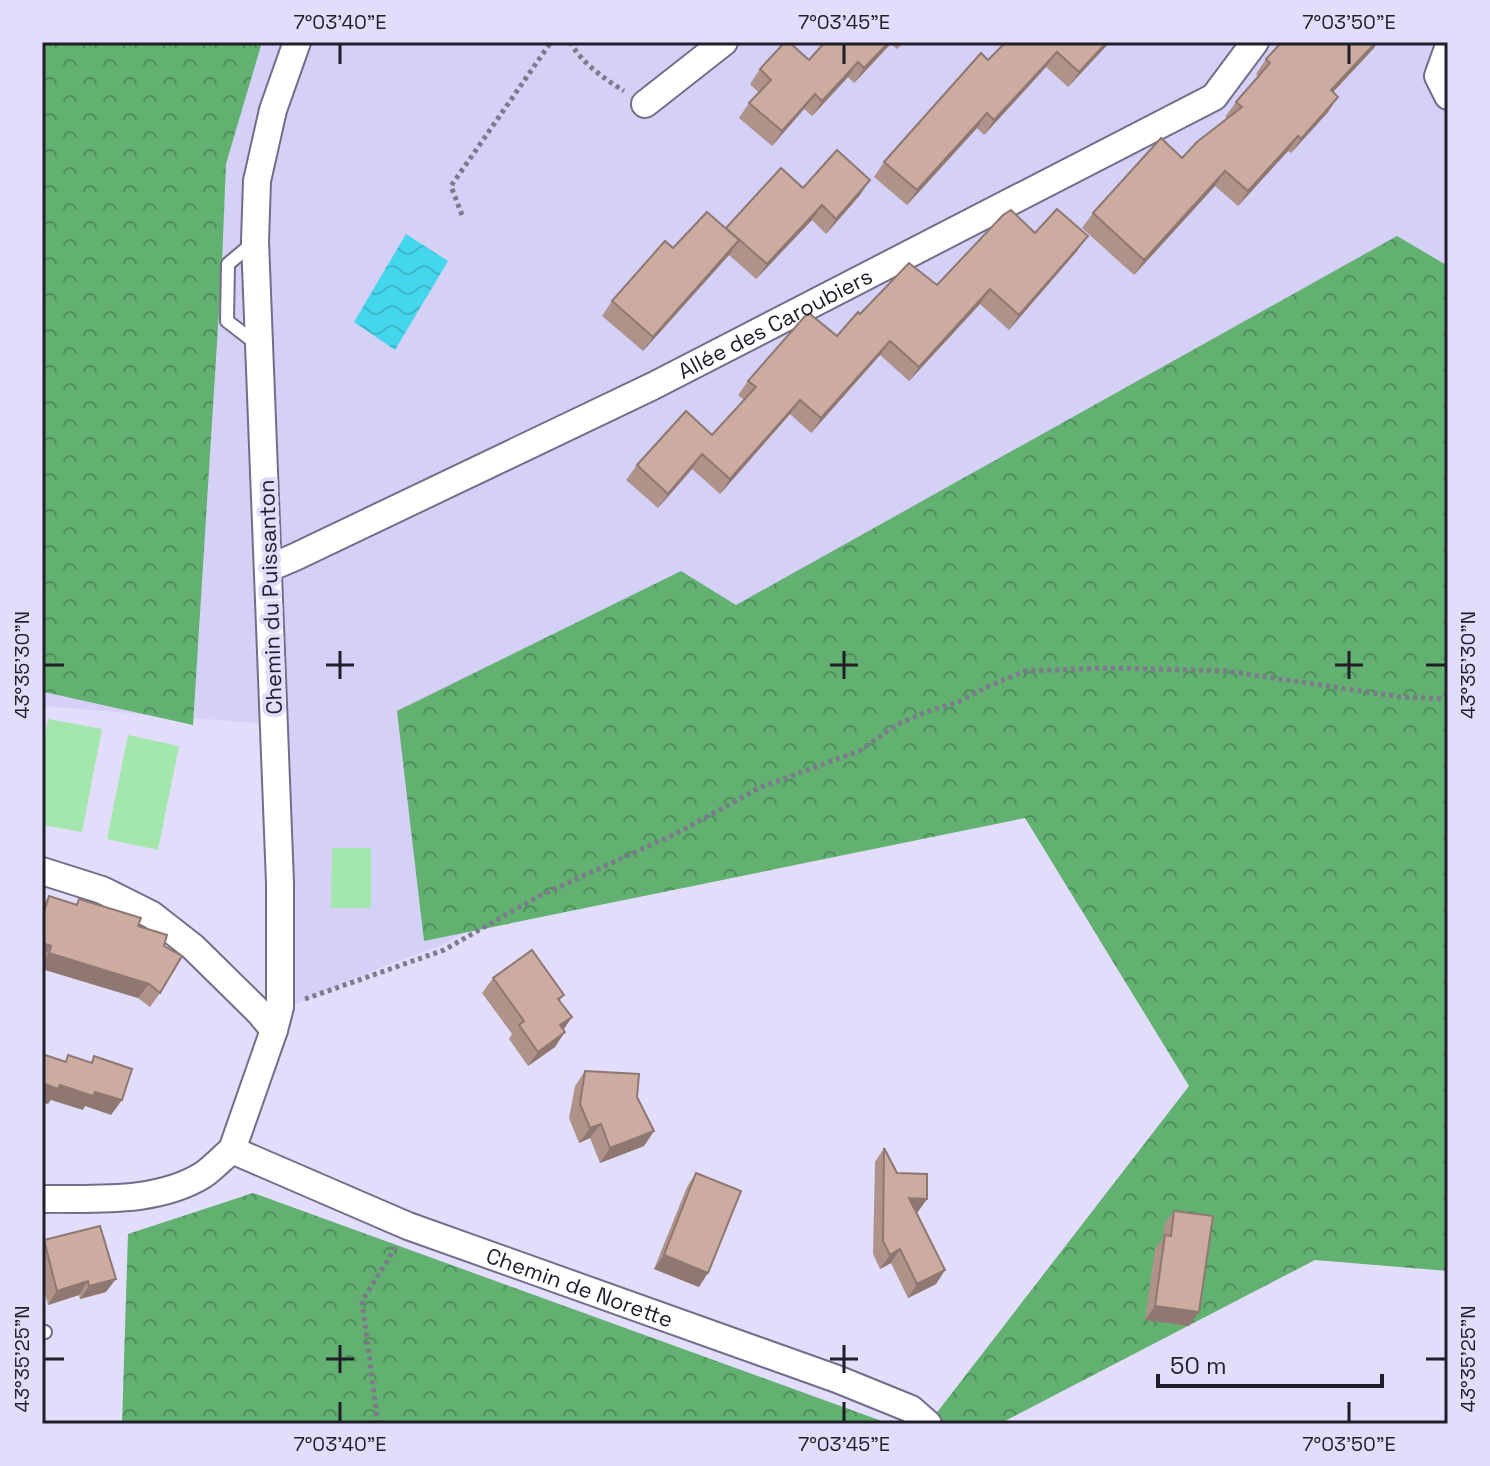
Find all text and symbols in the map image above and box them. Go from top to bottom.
text: 7°03'40"E [293,9,387,35]
text: 7°03'45"E [798,9,890,35]
text: 7°03'50"E [1302,9,1396,35]
street label: Allée des Caroubiers [673,262,877,385]
street label: Chemin du Puissanton [252,479,288,715]
text: 43°35'30"N [9,611,35,719]
text: 43°35'30"N [1455,611,1481,719]
street label: Chemin de Norette [483,1241,677,1333]
text: 43°35'25"N [9,1305,35,1413]
text: 43°35'25"N [1455,1305,1481,1413]
scale bar [1158,1338,1382,1388]
text: 50 m [1170,1350,1227,1381]
text: 7°03'40"E [293,1431,387,1457]
text: 7°03'45"E [798,1431,890,1457]
text: 7°03'50"E [1302,1431,1396,1457]

